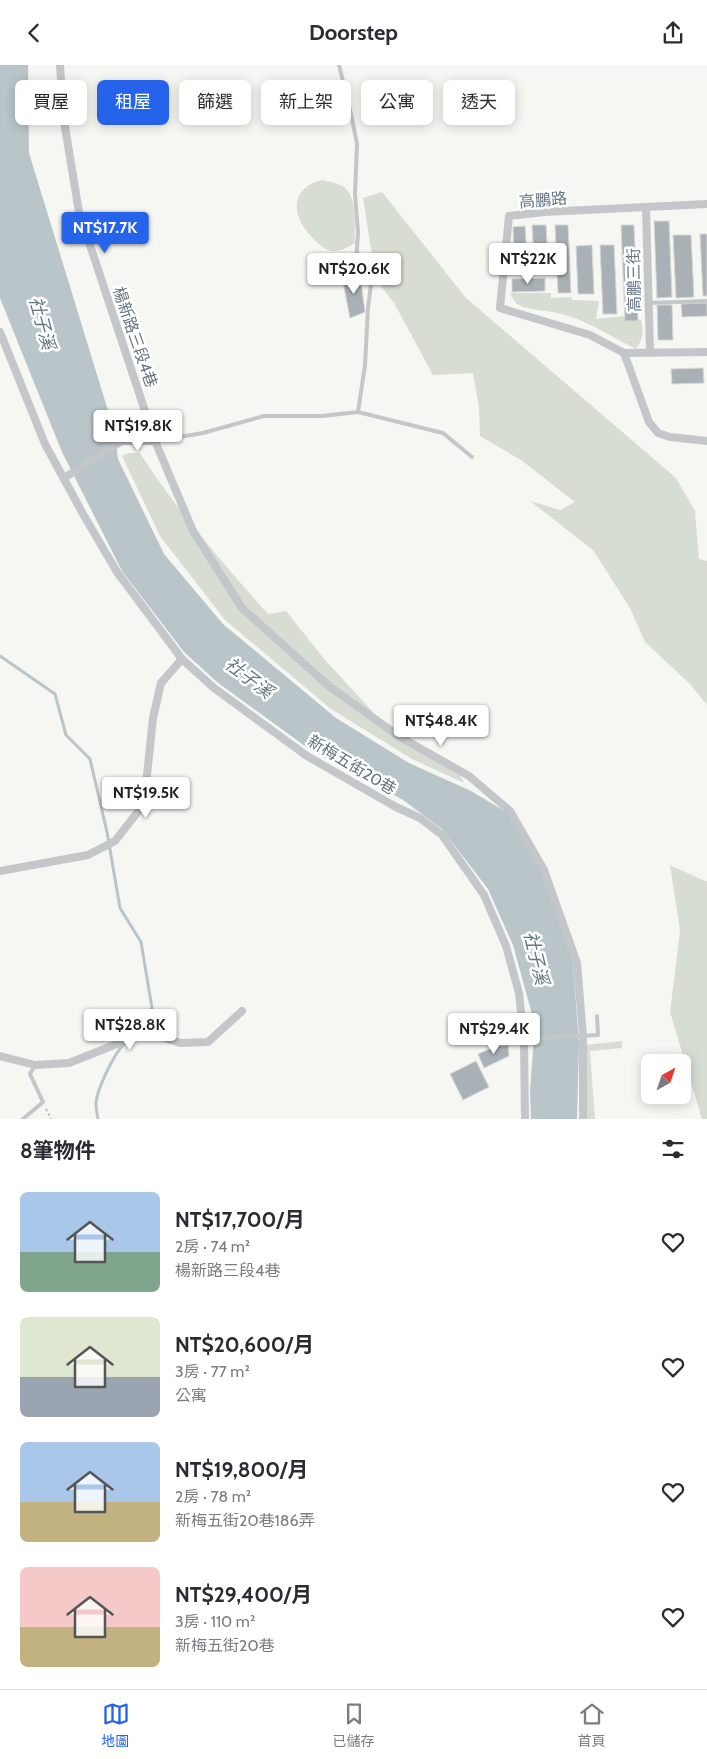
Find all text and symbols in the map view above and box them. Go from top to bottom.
icon: back [20,19,48,47]
text: Doorstep [309,19,398,46]
icon: share [659,19,687,47]
chip: 買屋 [15,80,87,125]
chip: 租屋 [97,80,169,125]
chip: 篩選 [179,80,251,125]
chip: 新上架 [261,80,351,125]
chip: 公寓 [361,80,433,125]
chip: 透天 [443,80,515,125]
street label: 高鵬路 [518,188,568,212]
pin: NT$17.7K [53,211,157,254]
text: NT$17.7K [73,218,137,237]
pin: NT$22K [487,243,569,285]
street label: 高鵬三街 [624,248,644,312]
text: NT$22K [500,249,556,268]
pin: NT$20.6K [302,253,406,295]
text: NT$20.6K [318,259,390,278]
street label: 楊新路三段4巷 [109,284,161,390]
water label: 社子溪 [24,294,60,355]
pin: NT$19.8K [86,409,190,452]
text: NT$19.8K [104,416,172,435]
water label: 社子溪 [221,653,280,705]
pin: NT$48.4K [389,705,493,747]
text: NT$48.4K [405,711,477,730]
street label: 新梅五街20巷 [304,731,400,799]
pin: NT$19.5K [94,777,198,819]
text: NT$19.5K [113,783,179,802]
water label: 社子溪 [519,929,554,990]
pin: NT$28.8K [78,1009,182,1051]
pin: NT$29.4K [442,1013,546,1055]
text: NT$28.8K [95,1015,165,1034]
text: NT$29.4K [459,1019,529,1038]
north arrow [641,1054,691,1104]
map controls [641,1054,691,1104]
icon: filters [659,1135,687,1163]
text: 8筆物件 [20,1138,96,1163]
text: NT$17,700/月 [175,1207,305,1232]
icon: home [60,1212,120,1272]
icon: heart [659,1228,687,1256]
text: 2房 · 74 m² [175,1237,250,1256]
text: 楊新路三段4巷 [175,1261,280,1280]
text: NT$20,600/月 [175,1332,314,1357]
icon: home [60,1337,120,1397]
icon: heart [659,1353,687,1381]
text: 3房 · 77 m² [175,1362,250,1381]
text: 公寓 [175,1386,207,1405]
text: NT$19,800/月 [175,1457,308,1482]
icon: home [60,1462,120,1522]
icon: heart [659,1478,687,1506]
text: 2房 · 78 m² [175,1487,251,1506]
text: 新梅五街20巷186弄 [175,1511,315,1530]
text: NT$29,400/月 [175,1582,312,1607]
icon: home [60,1587,120,1647]
icon: heart [659,1603,687,1631]
text: 3房 · 110 m² [175,1612,255,1631]
text: 新梅五街20巷 [175,1636,275,1655]
tab: 地圖 [102,1700,130,1750]
tab: 已儲存 [333,1700,375,1750]
tab: 首頁 [578,1700,606,1750]

